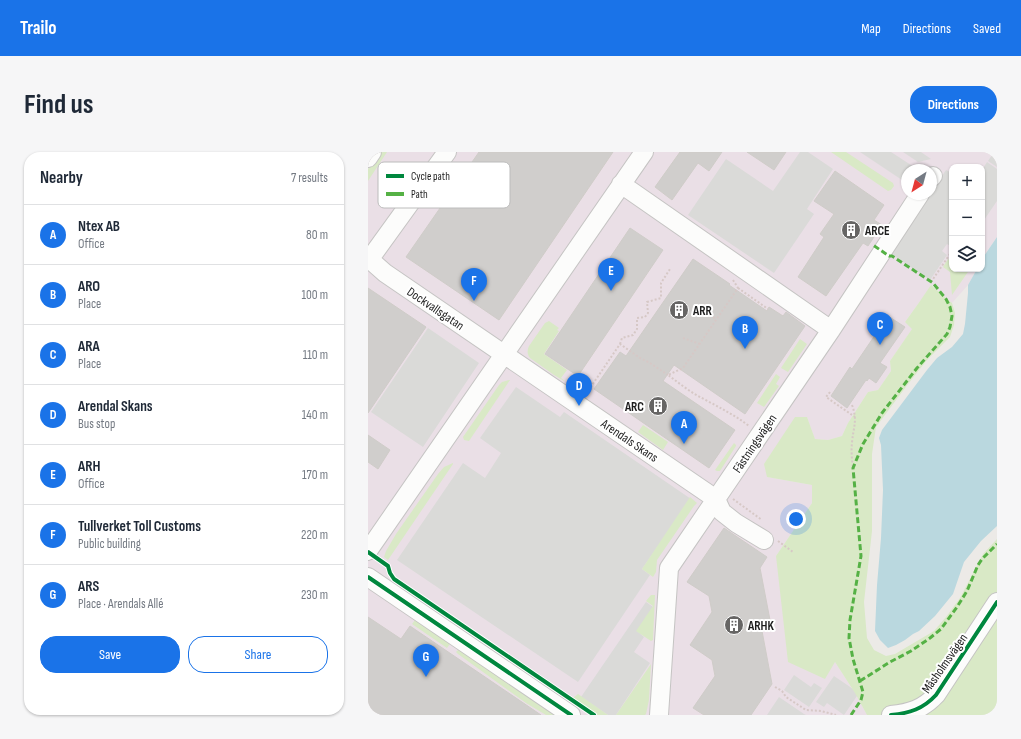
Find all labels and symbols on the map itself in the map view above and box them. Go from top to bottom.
legend [378,162,510,208]
north arrow [901,164,937,200]
text: Cycle path [411,170,450,183]
text: Path [411,188,428,201]
building icon: ARCE [840,219,862,241]
place label: ARCE [864,223,890,239]
pin: E [598,258,624,291]
pin: F [461,268,487,301]
street label: Dockvallsgatan [404,284,467,334]
building icon: ARR [668,299,690,321]
place label: ARR [692,303,713,319]
pin: C [867,312,893,345]
pin: B [732,316,758,349]
pin: D [566,373,592,406]
building icon: ARC [647,395,669,417]
place label: ARC [624,399,644,415]
pin: A [671,411,697,444]
street label: Fästningsvägen [729,411,780,476]
street label: Arendals Skans [597,415,661,466]
your location [786,509,806,529]
building icon: ARHK [723,614,745,636]
place label: ARHK [747,618,775,634]
street label: Måsholmsvägen [918,631,971,697]
pin: G [413,644,439,677]

